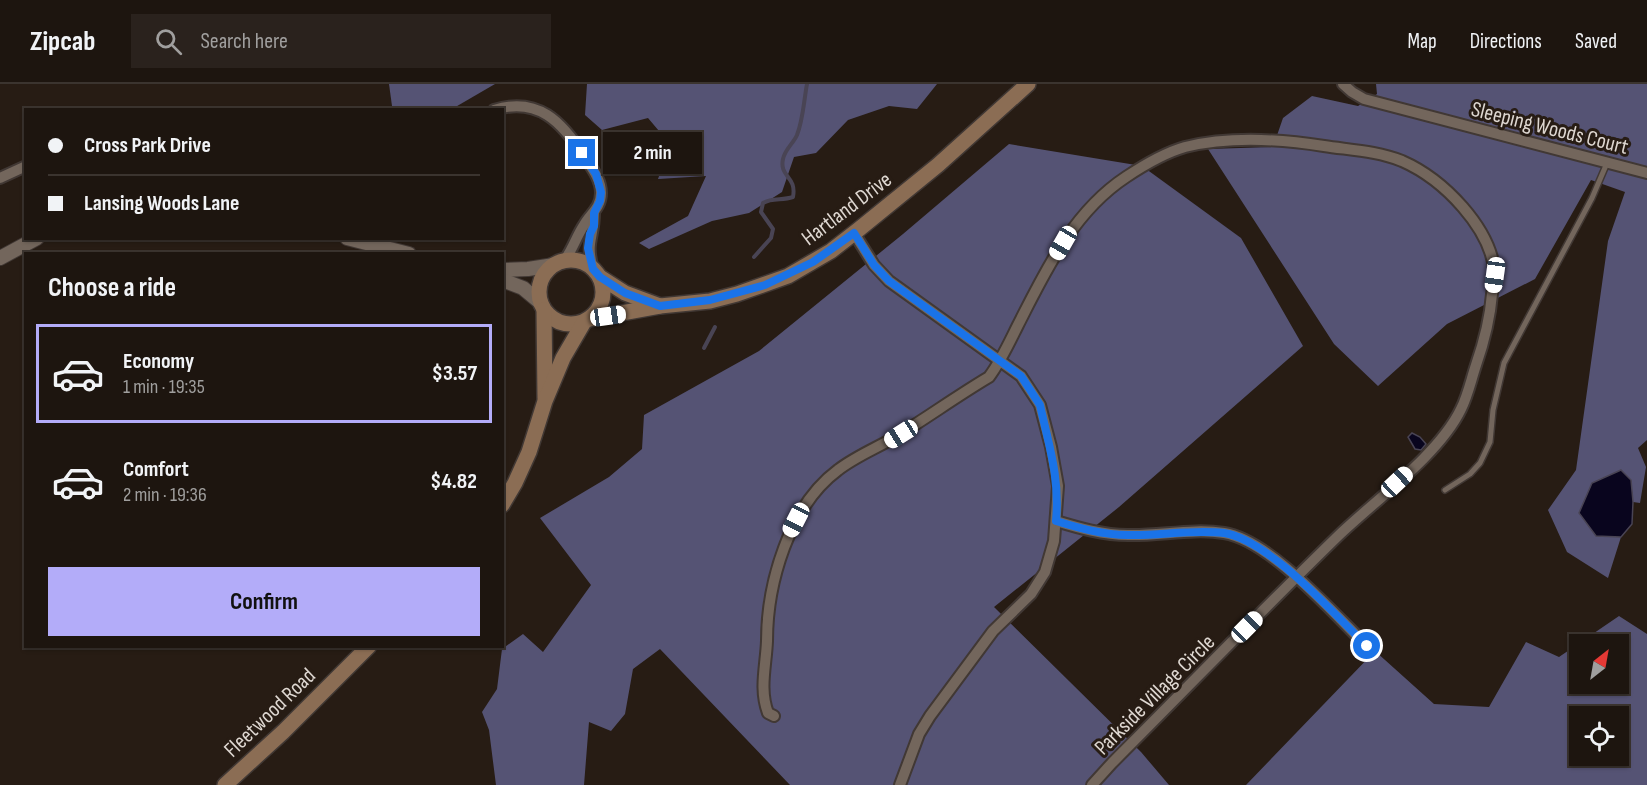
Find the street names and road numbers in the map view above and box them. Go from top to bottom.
street label: Sleeping Woods Court [1468,96,1631,161]
street label: Hartland Drive [796,167,897,252]
street label: Parkside Village Circle [1089,629,1221,761]
street label: Fleetwood Road [219,663,321,763]

